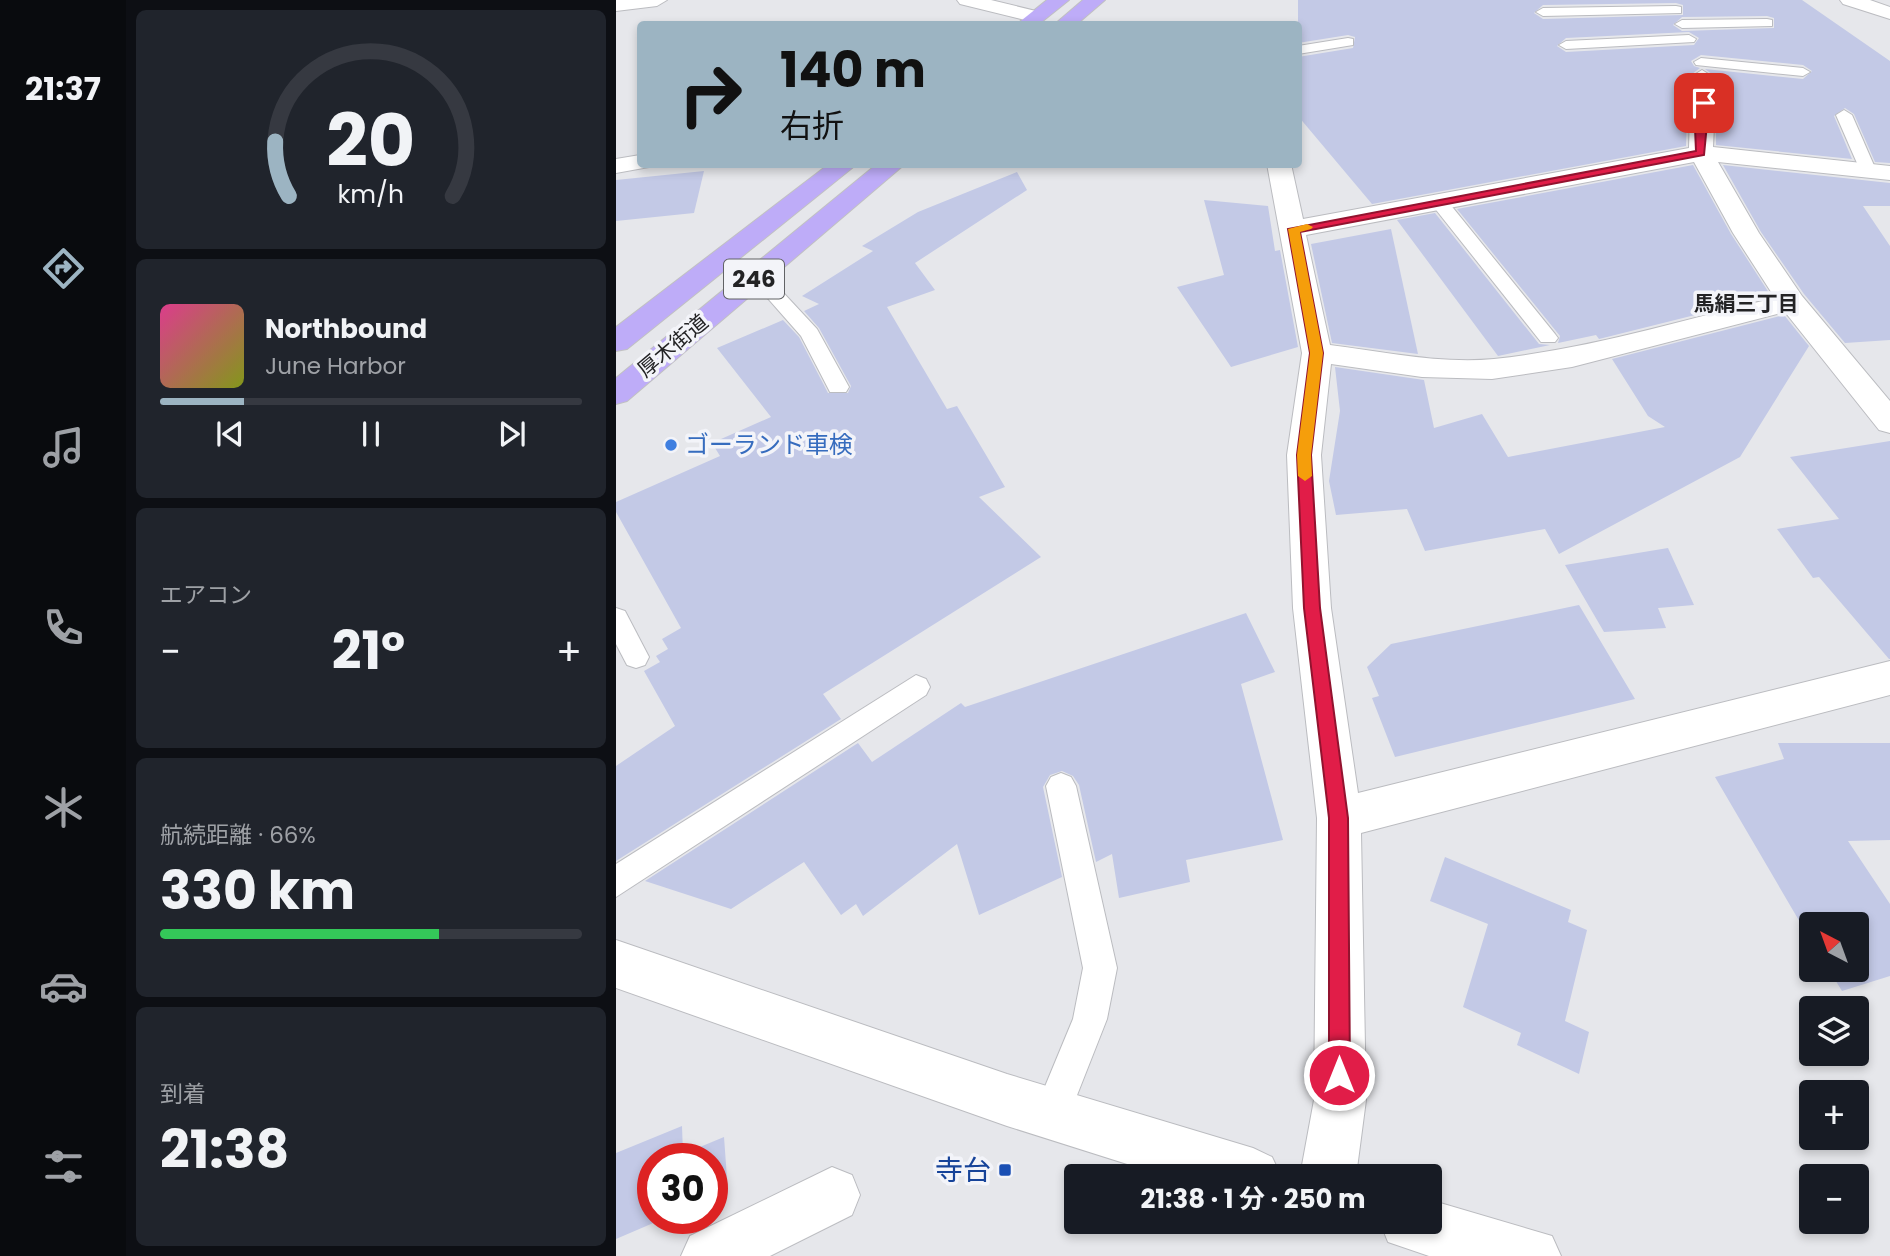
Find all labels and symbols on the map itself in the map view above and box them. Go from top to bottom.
pin [1674,73,1734,133]
road number: 246 [724,260,784,298]
district label: 馬絹三丁目 [1694,289,1799,318]
street label: 厚木街道 [631,308,714,384]
place label: ゴーランド車検 [685,428,853,461]
marker: ゴーランド車検 [663,437,679,453]
north arrow [1799,912,1869,982]
position arrow [1302,1038,1376,1112]
speed limit sign: 30 [637,1143,728,1234]
place label: 寺台 [935,1151,991,1190]
marker: 寺台 [997,1162,1013,1178]

